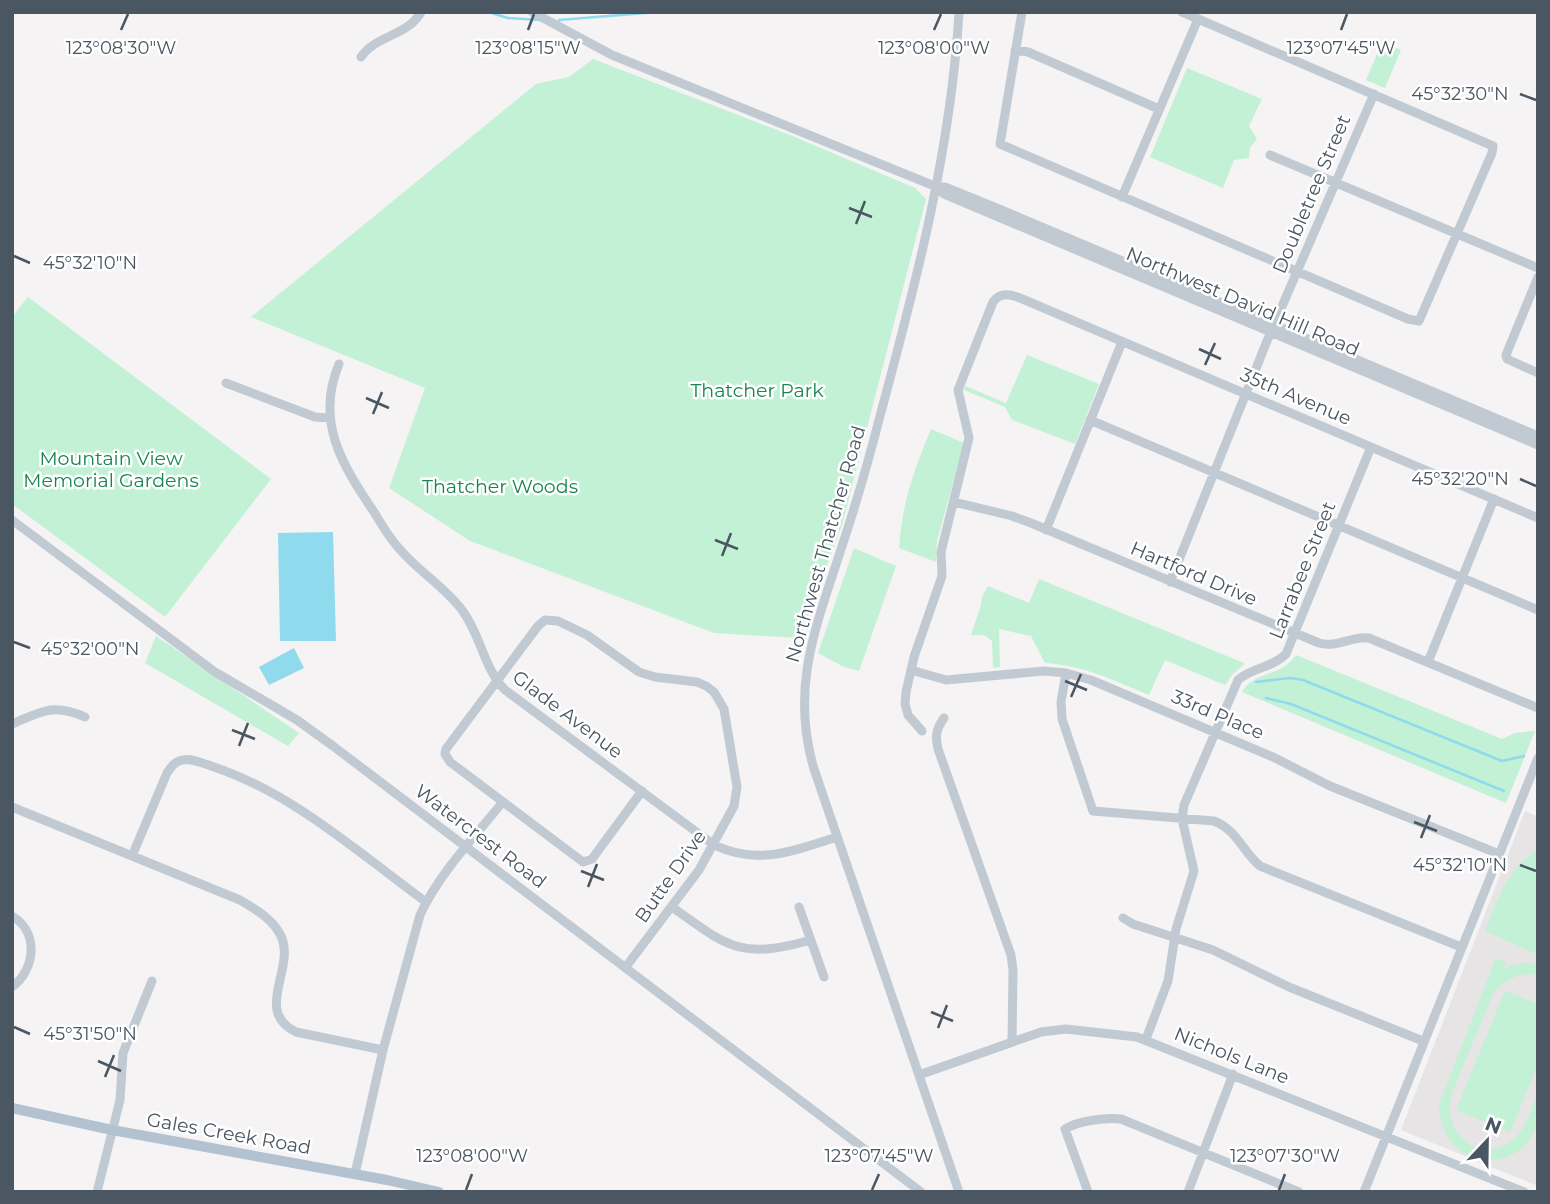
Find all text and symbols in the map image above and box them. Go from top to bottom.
text: 123°08'30"W [66,37,176,59]
text: 123°08'15"W [475,37,581,59]
text: 123°08'00"W [878,37,990,59]
text: 123°07'45"W [1287,37,1395,59]
text: 45°32'30"N [1411,83,1509,105]
street label: Doubletree Street [1268,111,1355,277]
street label: Northwest David Hill Road [1123,242,1363,361]
text: 45°32'10"N [43,252,137,274]
street label: 35th Avenue [1237,363,1355,430]
park label: Thatcher Park [690,379,824,402]
street label: Northwest Thatcher Road [781,423,870,665]
park label: Mountain View Memorial Gardens [23,447,199,492]
text: 45°32'20"N [1411,468,1509,490]
park label: Thatcher Woods [422,475,578,498]
street label: Larrabee Street [1264,498,1341,642]
street label: Hartford Drive [1127,536,1261,611]
text: 45°32'00"N [41,638,140,660]
street label: Glade Avenue [508,665,627,763]
street label: 33rd Place [1168,685,1268,744]
street label: Watercrest Road [410,779,551,893]
street label: Butte Drive [630,825,711,927]
text: 45°32'10"N [1413,854,1507,876]
street label: Nichols Lane [1171,1022,1293,1089]
text: 45°31'50"N [43,1023,137,1045]
north arrow [1452,1106,1522,1176]
street label: Gales Creek Road [145,1108,313,1159]
text: N [1482,1112,1505,1139]
text: 123°08'00"W [416,1145,528,1167]
text: 123°07'45"W [825,1145,933,1167]
text: 123°07'30"W [1230,1145,1340,1167]

